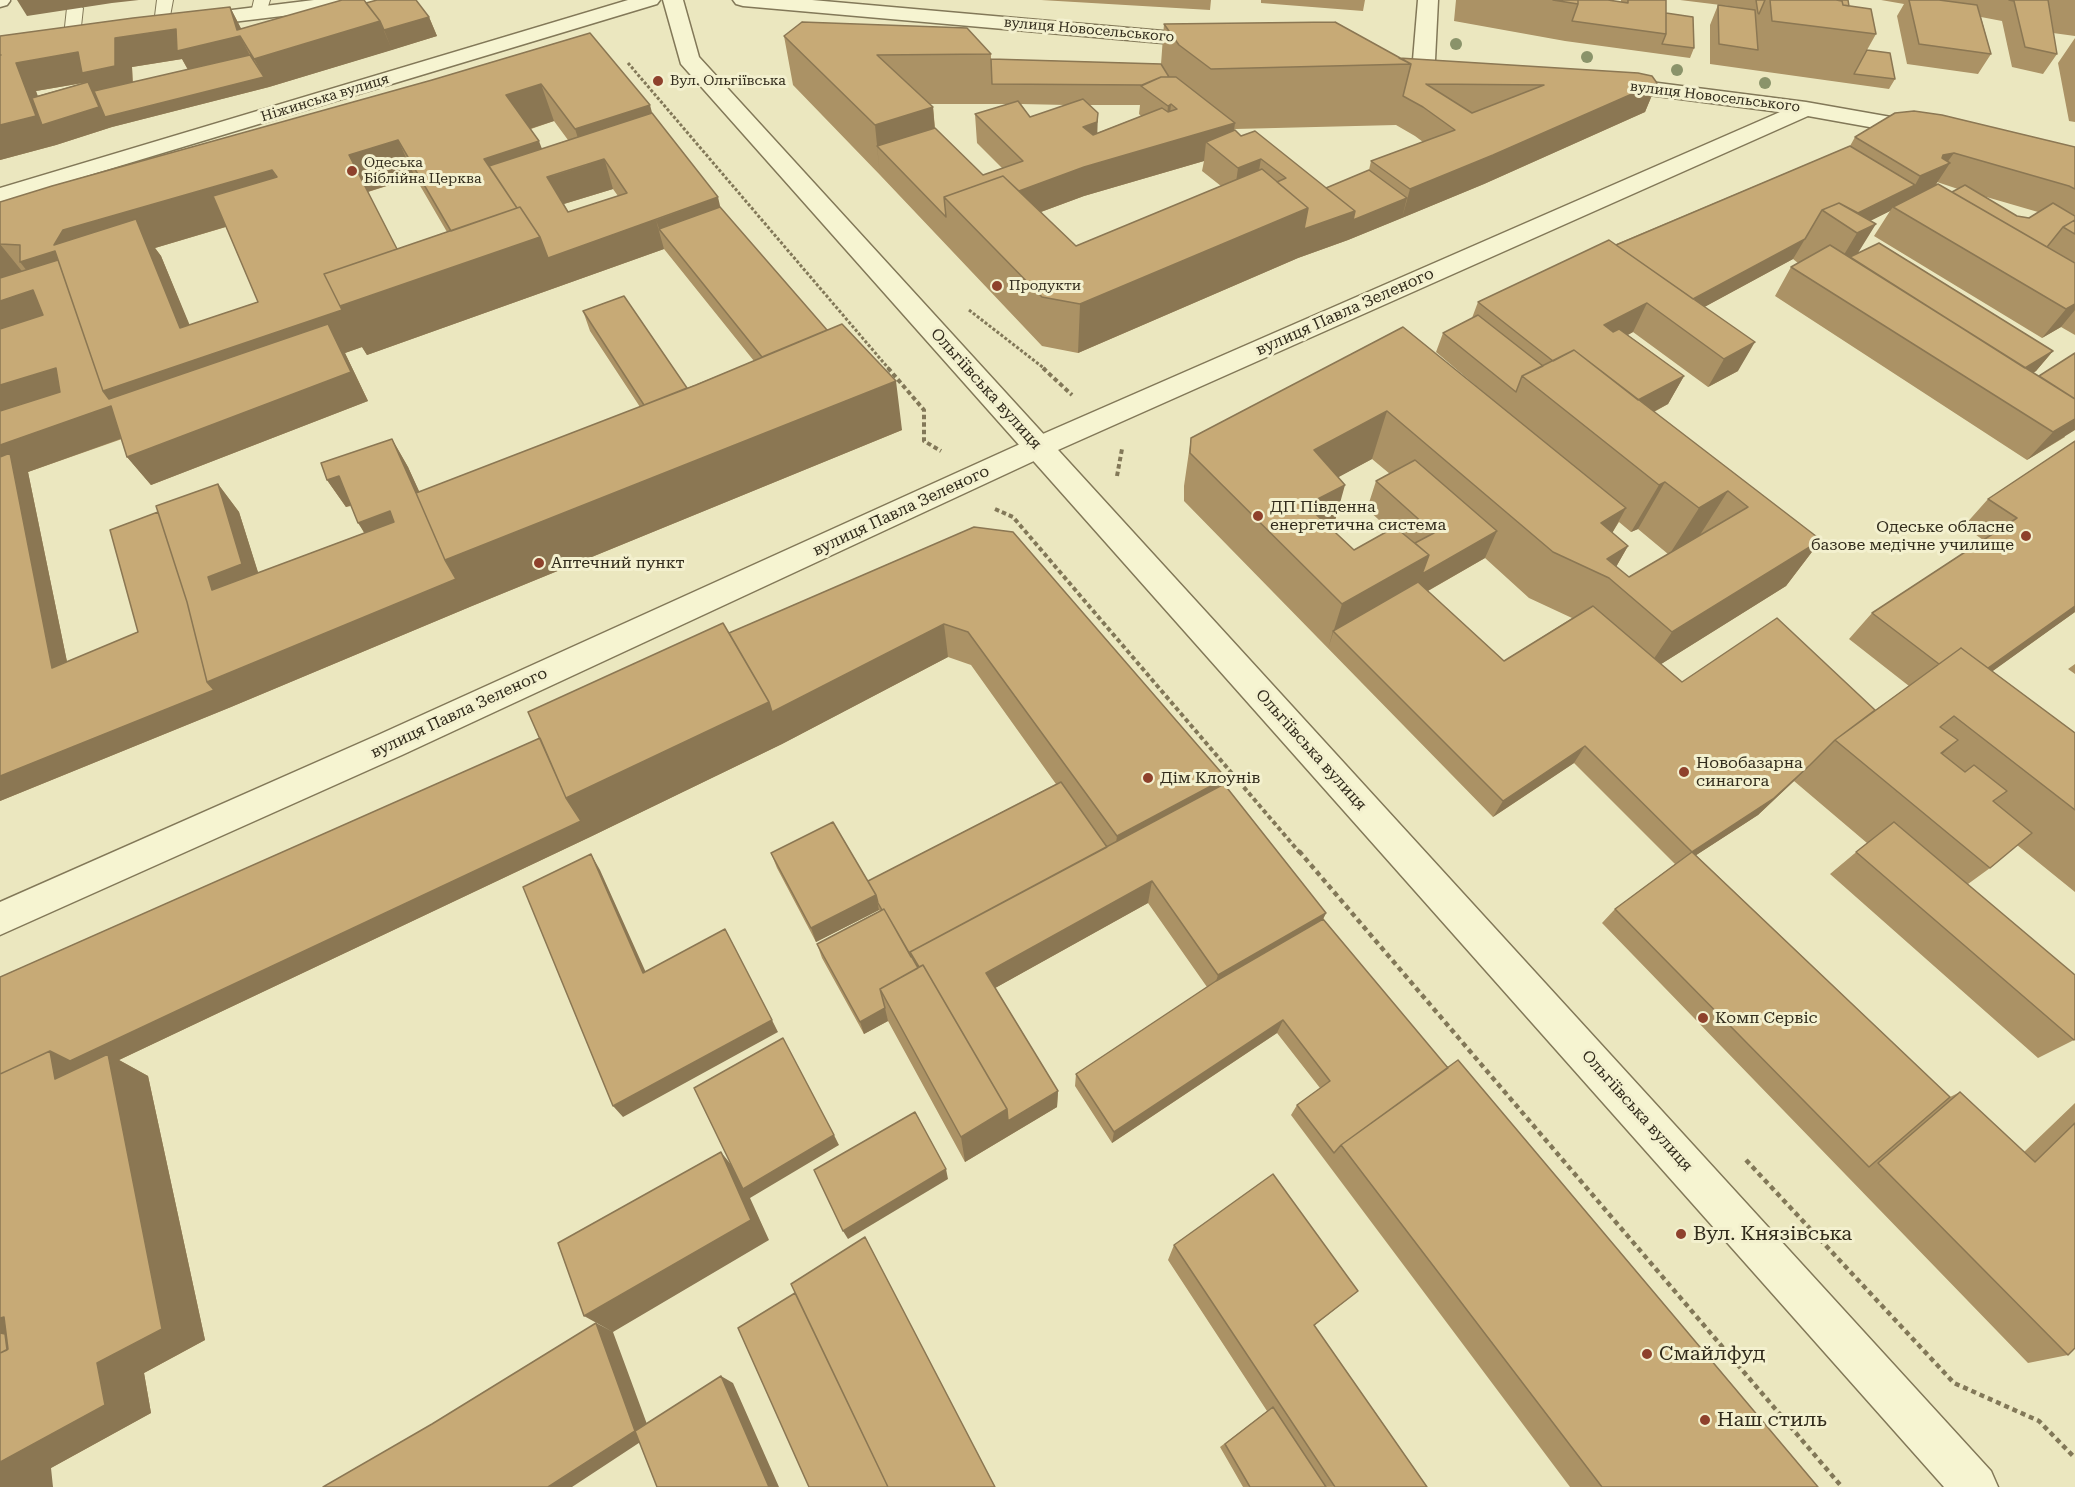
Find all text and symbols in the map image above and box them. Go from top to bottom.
street label: вулиця Новосельського [1003,14,1175,46]
street label: Ніжинська вулиця [259,70,391,126]
place label: Вул. Ольгіївська [670,73,786,89]
marker: Вул. Ольгіївська [651,74,665,88]
street label: вулиця Новосельського [1629,78,1801,116]
place label: Одеська Біблійна Церква [364,155,482,188]
marker: Одеська Біблійна Церква [345,164,359,178]
street label: вулиця Павла Зеленого [1253,264,1437,360]
place label: Продукти [1009,278,1081,294]
marker: Продукти [990,279,1004,293]
street label: Ольгіївська вулиця [926,324,1046,454]
street label: вулиця Павла Зеленого [810,462,992,560]
place label: ДП Південна енергетична система [1270,497,1446,535]
marker: ДП Південна енергетична система [1251,509,1265,523]
place label: Одеське обласне базове медічне училище [1811,517,2014,555]
marker: Одеське обласне базове медічне училище [2019,529,2033,543]
place label: Аптечний пункт [551,553,685,573]
marker: Аптечний пункт [532,556,546,570]
street label: вулиця Павла Зеленого [368,664,550,762]
street label: Ольгіївська вулиця [1251,685,1371,815]
place label: Новобазарна синагога [1696,753,1803,791]
marker: Новобазарна синагога [1677,765,1691,779]
place label: Дім Клоунів [1160,768,1260,788]
marker: Дім Клоунів [1141,771,1155,785]
place label: Комп Сервіс [1715,1008,1817,1028]
marker: Комп Сервіс [1696,1011,1710,1025]
street label: Ольгіївська вулиця [1577,1046,1697,1176]
place label: Вул. Князівська [1693,1222,1852,1246]
marker: Вул. Князівська [1674,1227,1688,1241]
place label: Смайлфуд [1659,1342,1765,1366]
marker: Смайлфуд [1640,1347,1654,1361]
place label: Наш стиль [1717,1408,1827,1432]
marker: Наш стиль [1698,1413,1712,1427]

